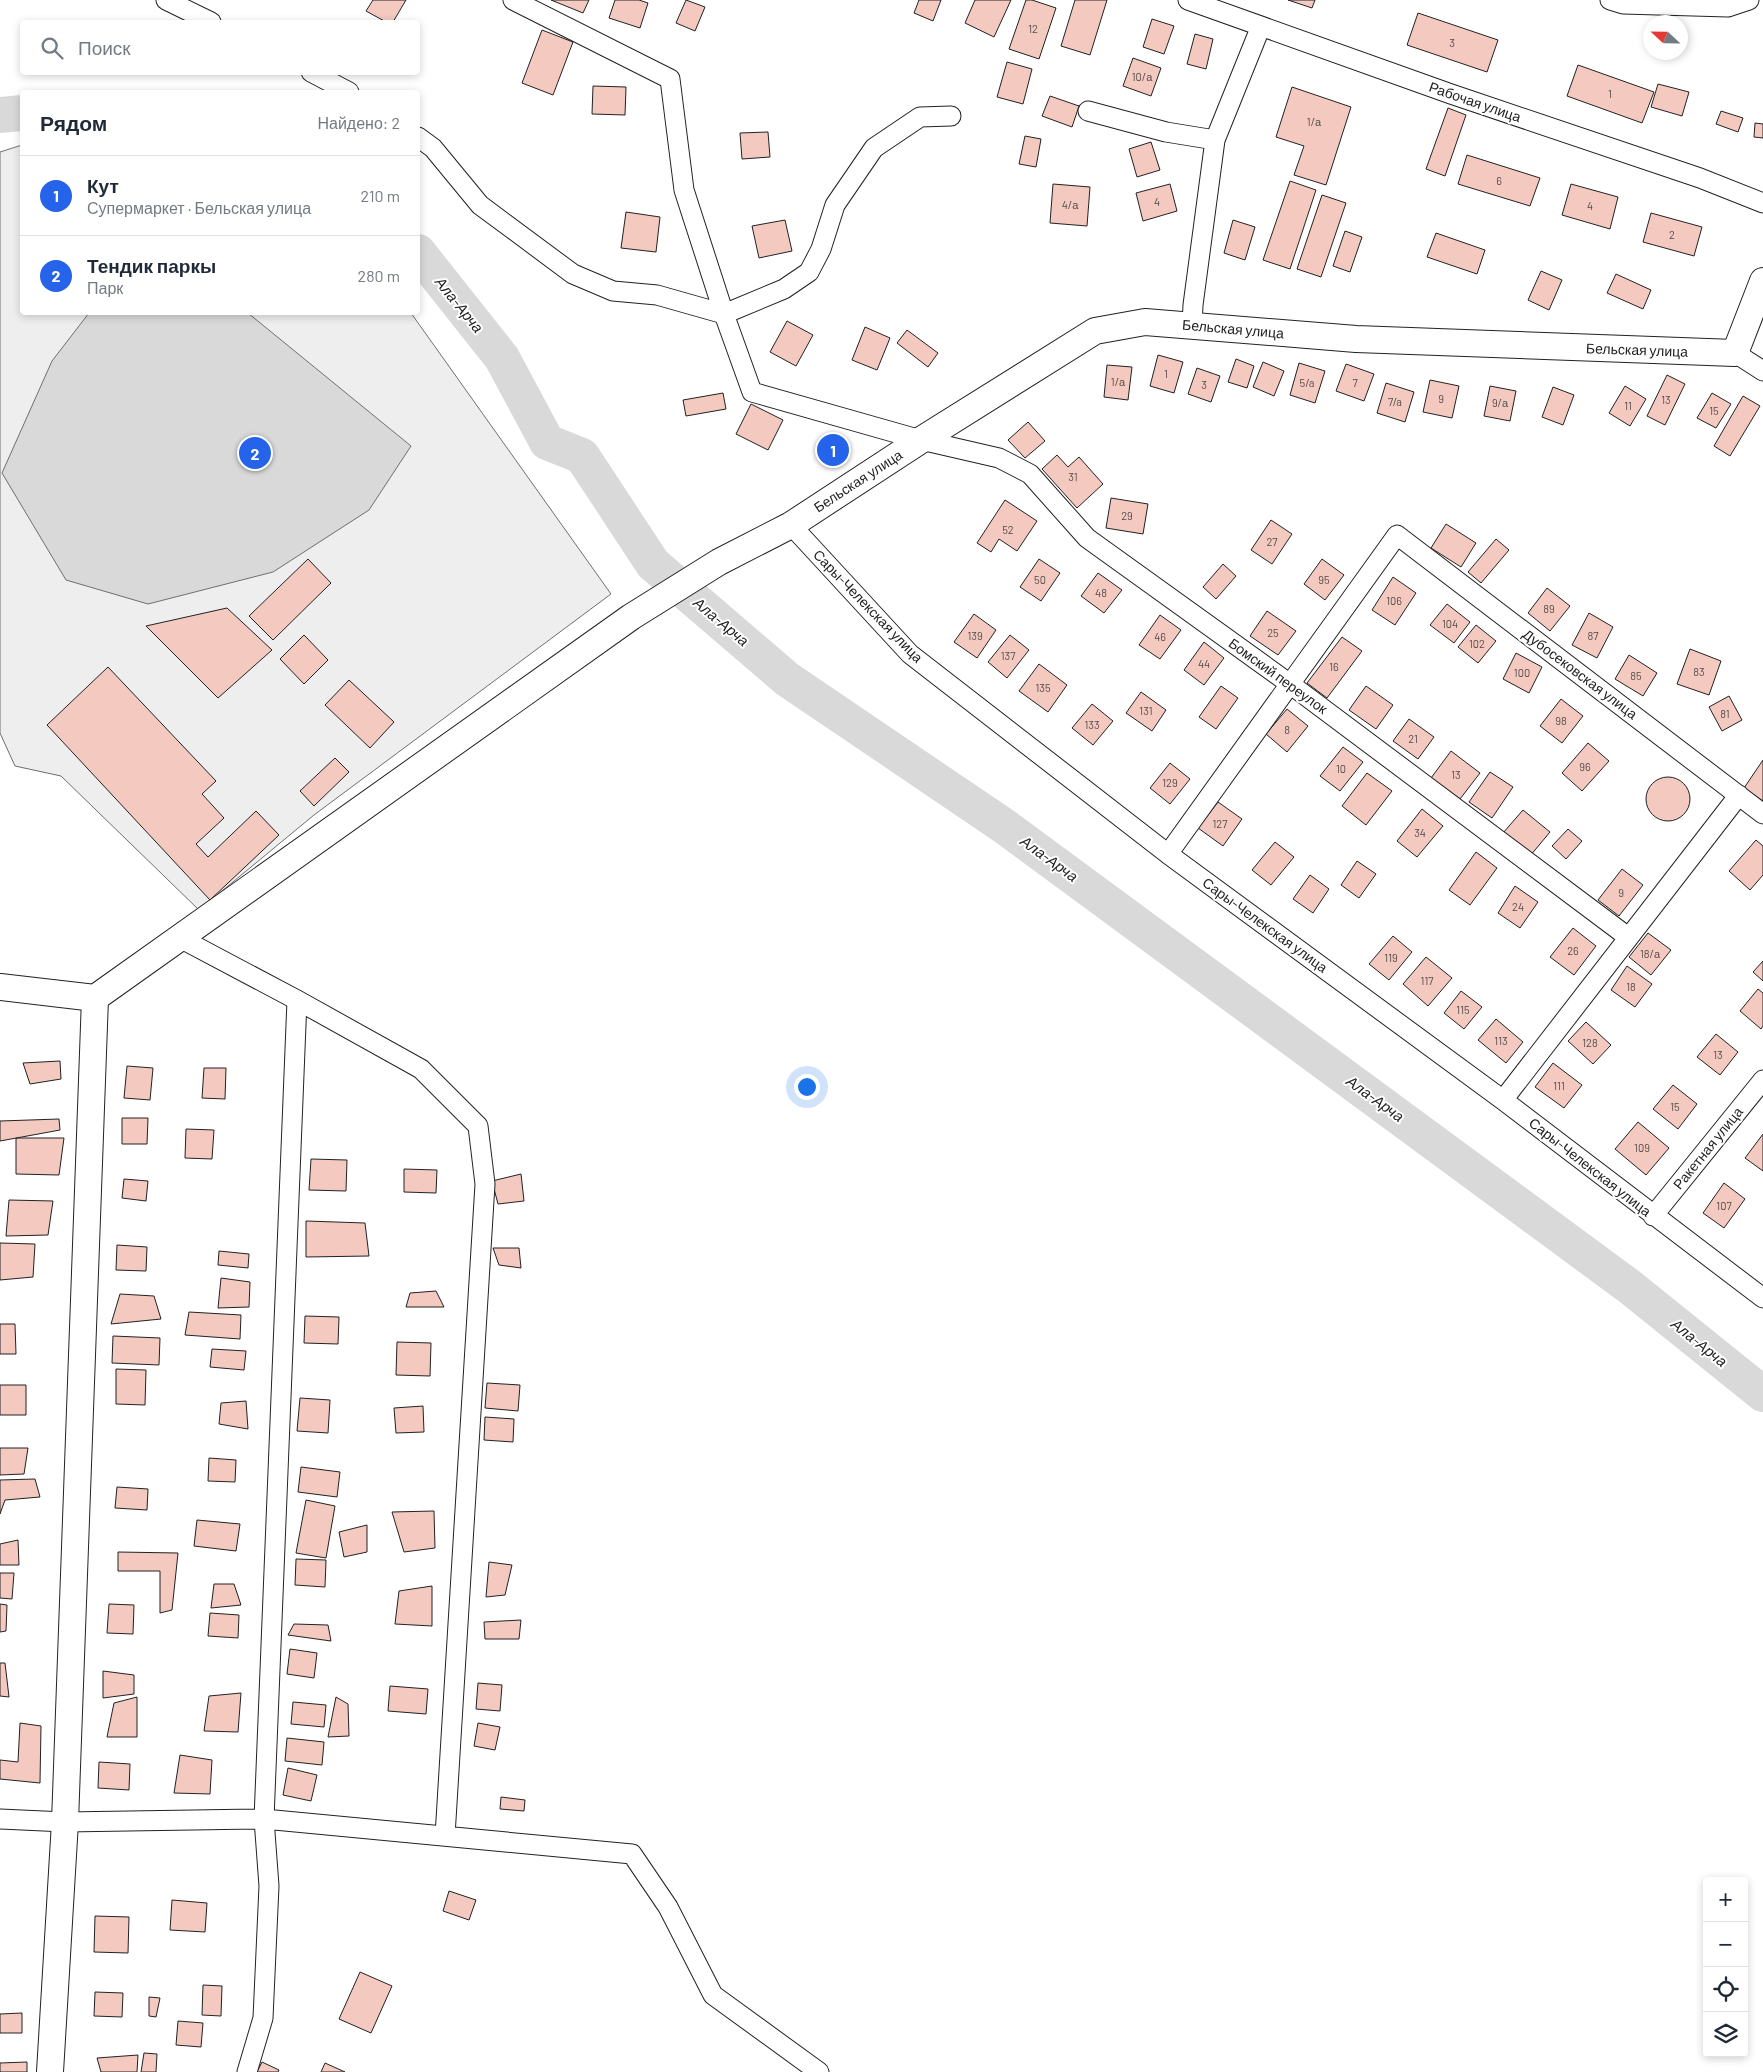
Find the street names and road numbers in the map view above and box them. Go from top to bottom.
street label: Рабочая улица [1427,78,1524,125]
street label: Бельская улица [1181,316,1285,341]
street label: Бельская улица [1586,339,1689,360]
street label: Бельская улица [810,446,905,516]
street label: Сары-Челекская улица [810,546,927,666]
street label: Дубосековская улица [1520,625,1641,722]
street label: Бомский переулок [1226,634,1332,718]
street label: Сары-Челекская улица [1199,874,1331,976]
street label: Ракетная улица [1669,1103,1746,1192]
street label: Сары-Челекская улица [1526,1114,1655,1220]

